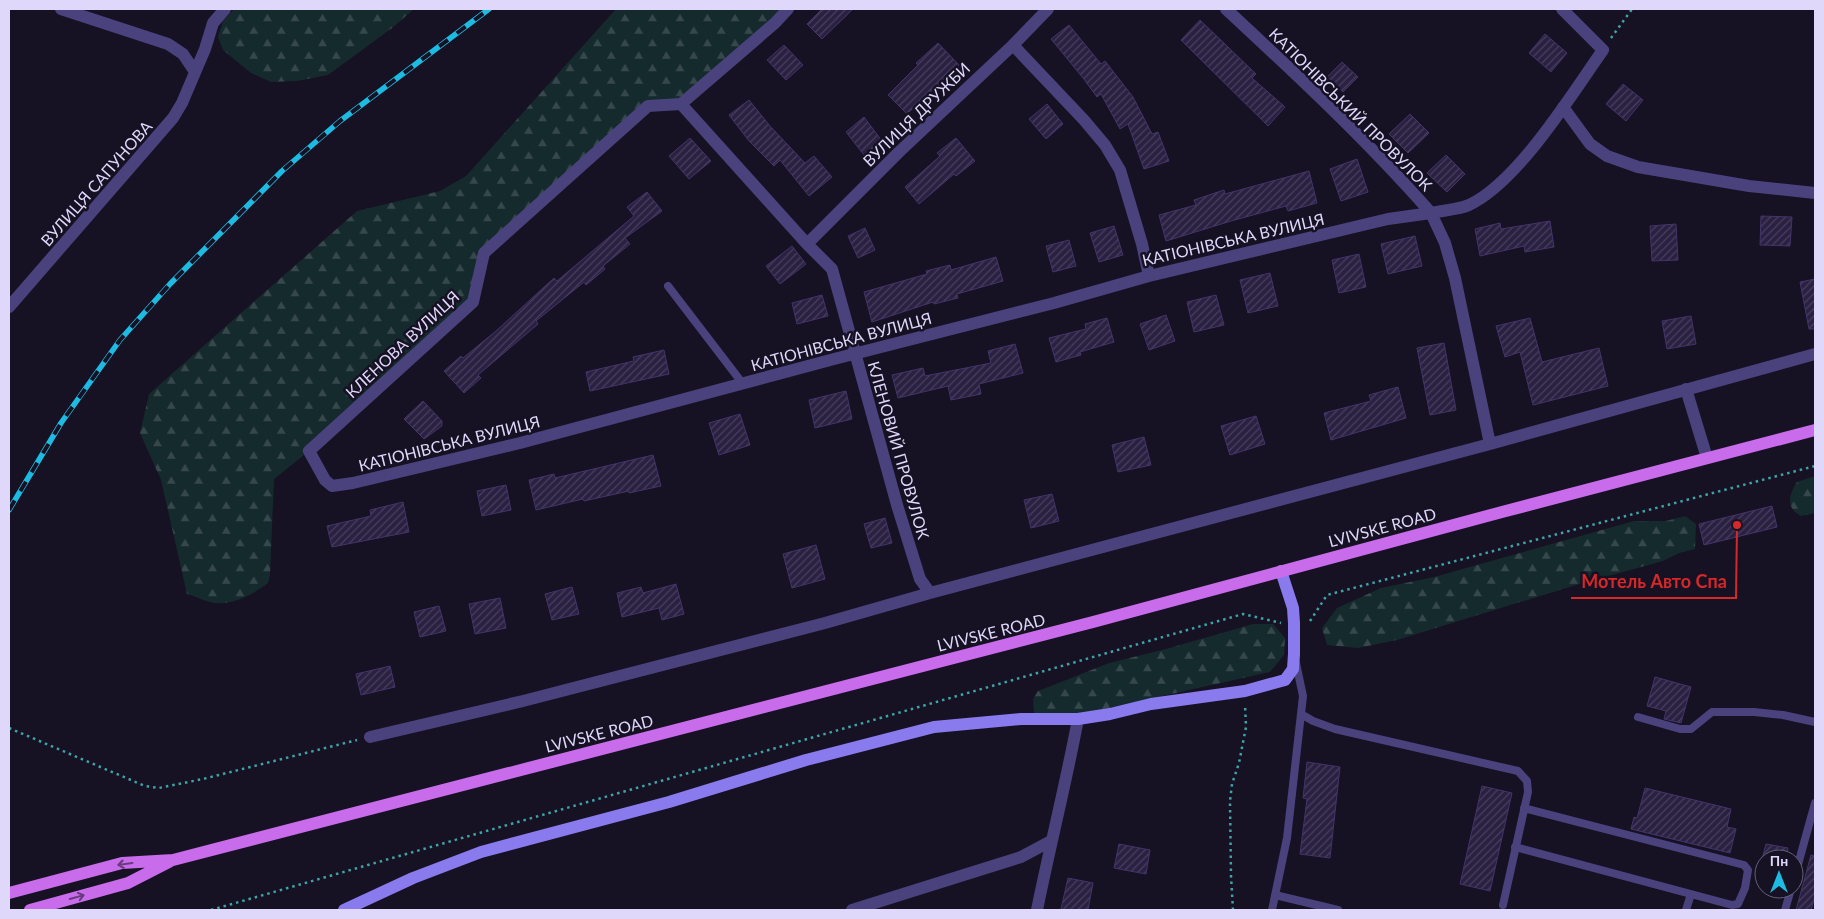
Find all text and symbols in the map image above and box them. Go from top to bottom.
street label: КАТІОНІВСЬКИЙ ПРОВУЛОК [1266,24,1437,195]
street label: ВУЛИЦЯ ДРУЖБИ [859,58,973,170]
street label: ВУЛИЦЯ САПУНОВА [37,116,156,249]
street label: КАТІОНІВСЬКА ВУЛИЦЯ [1140,209,1326,269]
street label: КЛЕНОВА ВУЛИЦЯ [341,287,463,401]
street label: КАТІОНІВСЬКА ВУЛИЦЯ [749,308,933,374]
street label: КЛЕНОВИЙ ПРОВУЛОК [864,359,934,541]
street label: КАТІОНІВСЬКА ВУЛИЦЯ [356,411,542,475]
street label: LVIVSKE ROAD [1326,503,1438,551]
callout: Мотель Авто Спа [1571,565,1736,598]
text: Мотель Авто Спа [1581,570,1727,592]
street label: LVIVSKE ROAD [935,609,1047,655]
street label: LVIVSKE ROAD [543,710,655,756]
north arrow [1754,849,1804,899]
text: Пн [1770,852,1788,869]
one-way arrow [117,859,133,869]
one-way arrow [68,892,84,902]

